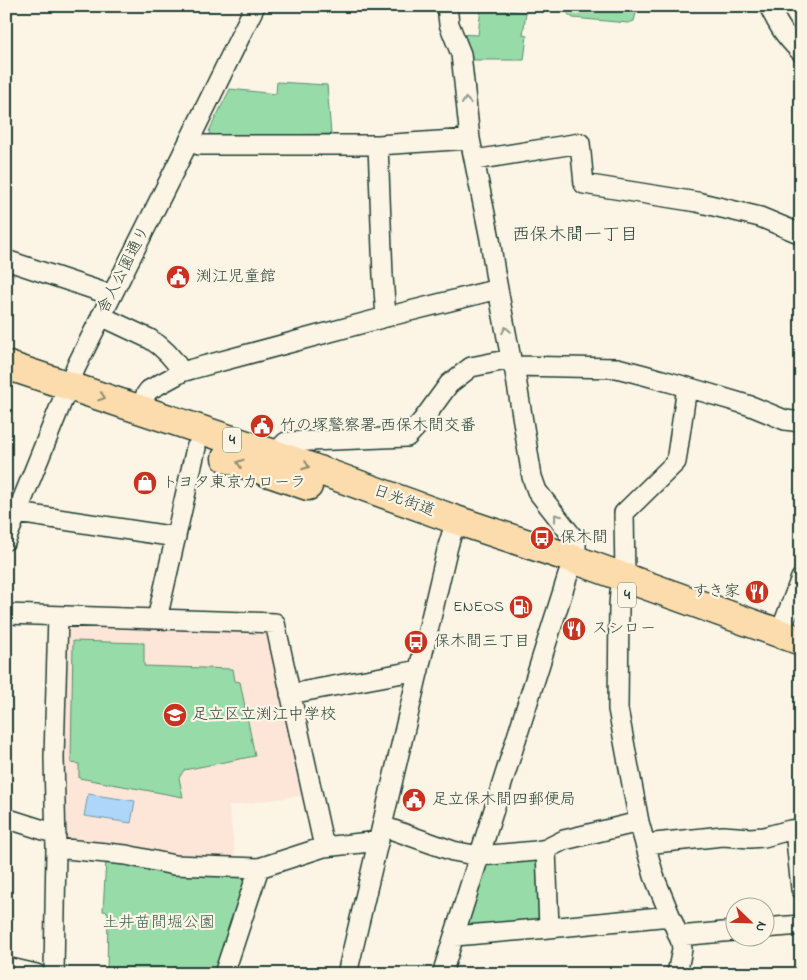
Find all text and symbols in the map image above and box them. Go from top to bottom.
one-way arrow [461,97,472,105]
street label: 舎人公園通り [92,222,156,318]
district label: 西保木間一丁目 [512,223,638,249]
public building icon: 渕江児童館 [165,264,191,290]
place label: 渕江児童館 [196,265,276,289]
one-way arrow [501,326,511,334]
one-way arrow [98,391,106,401]
public building icon: 竹の塚警察署 西保木間交番 [249,413,275,439]
place label: 竹の塚警察署 西保木間交番 [280,414,476,438]
road number: 4 [223,428,241,452]
one-way arrow [236,459,244,469]
one-way arrow [301,460,310,470]
shop icon: トヨタ東京カローラ [132,470,158,496]
place label: トヨタ東京カローラ [162,471,306,495]
street label: 日光街道 [370,479,438,523]
one-way arrow [555,514,563,523]
bus stop icon: 保木間 [529,525,555,551]
place label: 保木間 [560,526,608,550]
restaurant icon: すき家 [744,579,770,605]
place label: すき家 [692,580,740,604]
road number: 4 [618,582,636,608]
fuel station icon: ENEOS [508,594,534,620]
place label: ENEOS [453,595,504,619]
restaurant icon: スシロー [561,616,587,642]
place label: スシロー [592,617,656,641]
bus stop icon: 保木間三丁目 [403,629,429,655]
place label: 保木間三丁目 [434,630,530,654]
school or university icon: 足立区立渕江中学校 [162,702,188,728]
place label: 足立区立渕江中学校 [192,703,336,727]
public building icon: 足立保木間四郵便局 [401,787,427,813]
place label: 足立保木間四郵便局 [432,788,576,812]
north arrow [724,898,774,948]
park label: 土井苗間堀公園 [103,911,215,935]
text: N [749,918,772,935]

